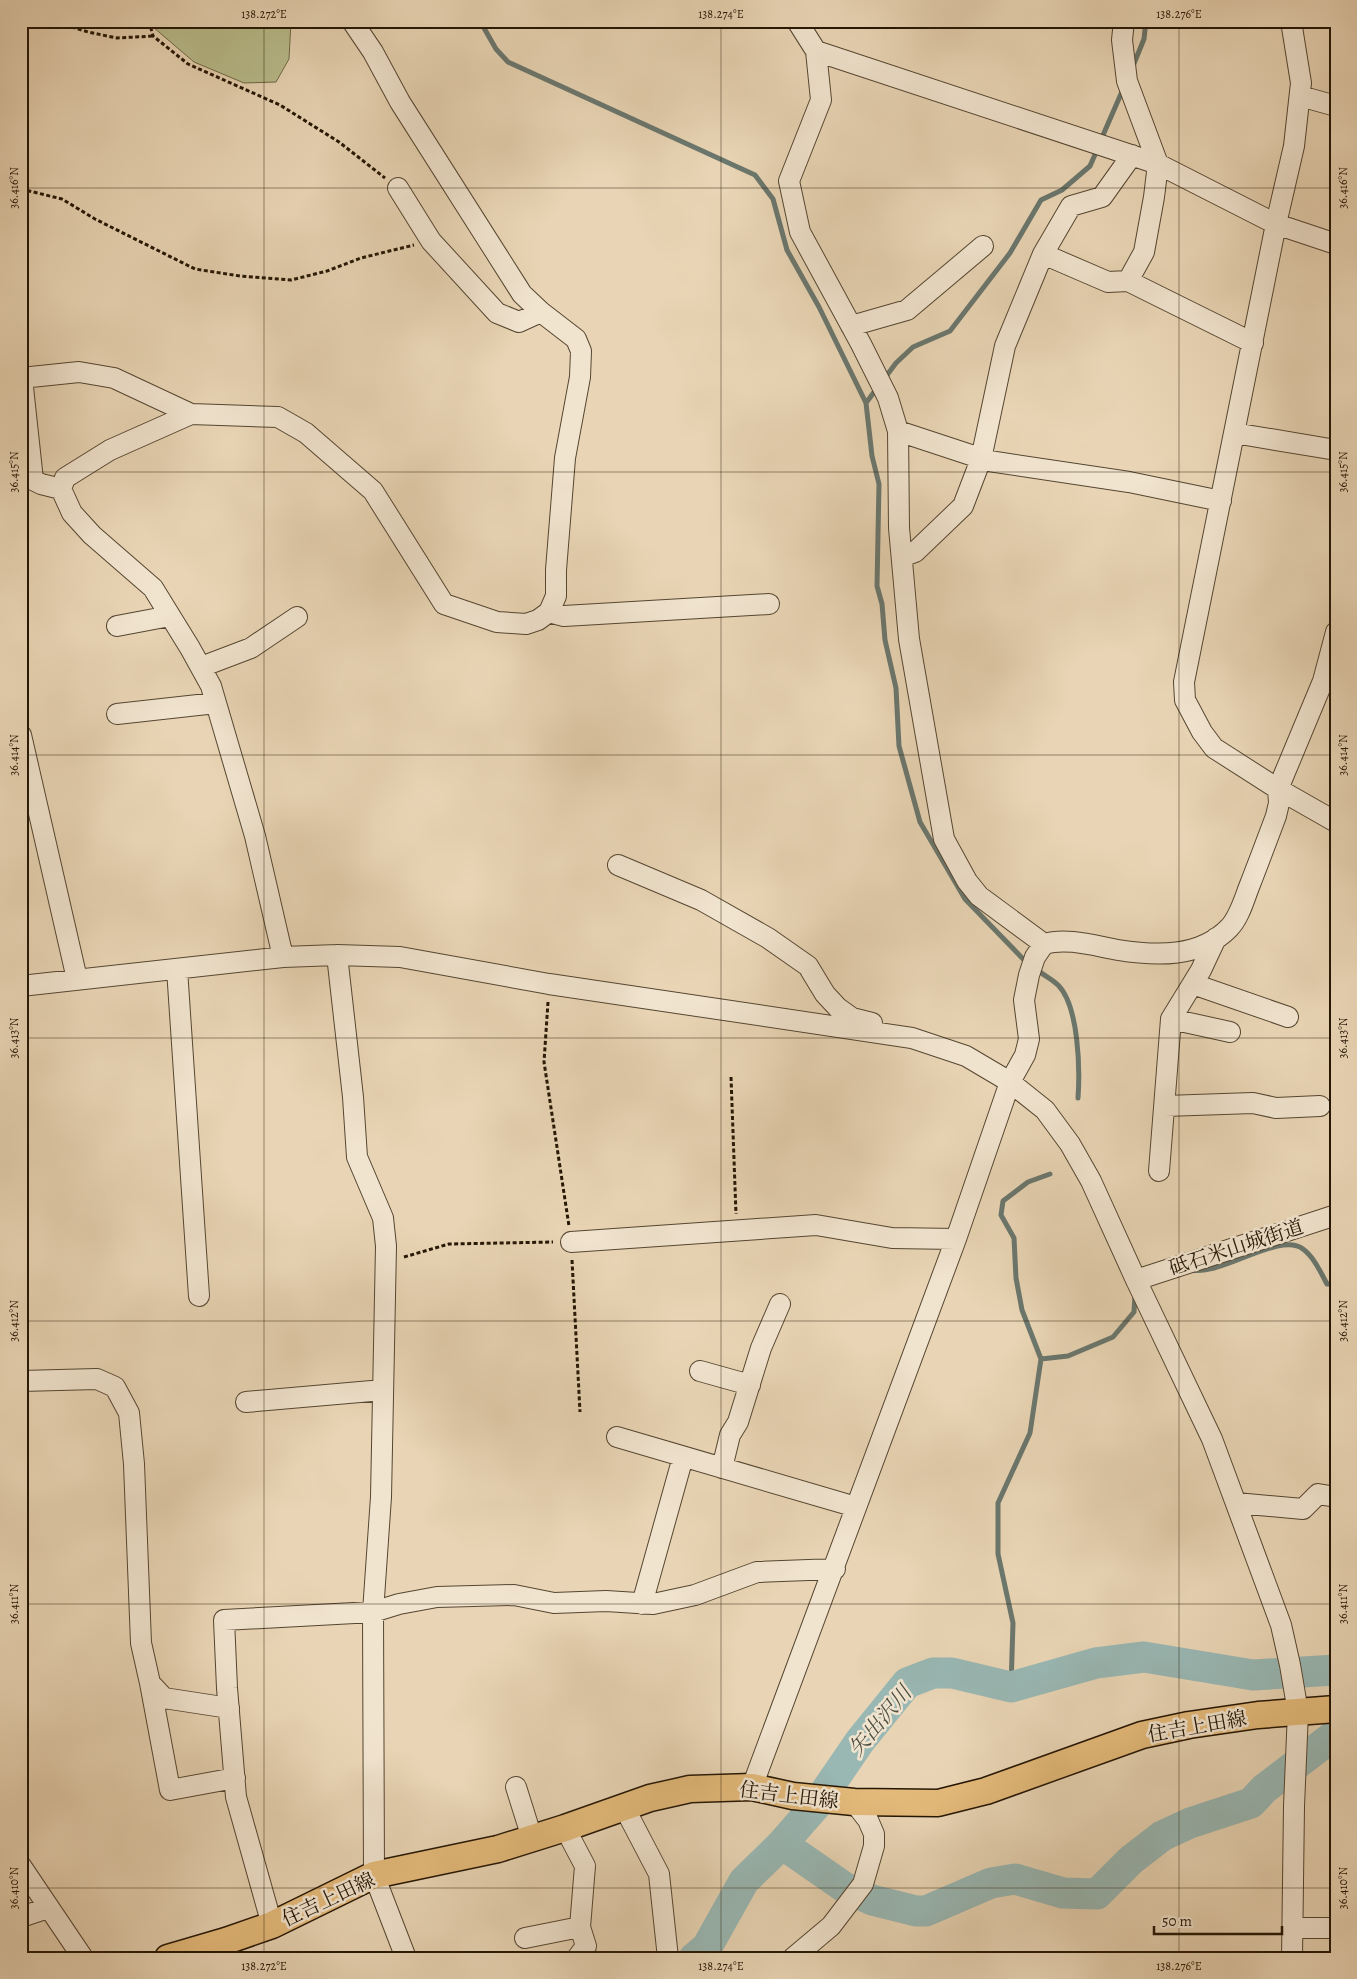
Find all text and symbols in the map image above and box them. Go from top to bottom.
text: 138.272°E [241,6,287,22]
text: 138.274°E [698,6,744,22]
text: 138.276°E [1156,6,1202,22]
text: 36.416°N [6,167,22,209]
text: 36.416°N [1335,167,1351,209]
text: 36.415°N [6,451,22,493]
text: 36.415°N [1335,451,1351,493]
text: 36.414°N [6,734,22,776]
text: 36.414°N [1335,734,1351,776]
text: 36.413°N [6,1017,22,1058]
text: 36.413°N [1335,1017,1351,1058]
street label: 砥石米山城街道 [1165,1213,1307,1282]
text: 36.412°N [6,1300,22,1342]
text: 36.412°N [1335,1300,1351,1342]
text: 36.411°N [6,1584,22,1624]
text: 36.411°N [1335,1584,1351,1624]
water label: 矢出沢川 [842,1678,919,1762]
street label: 住吉上田線 [1146,1705,1249,1748]
street label: 住吉上田線 [738,1776,840,1815]
text: 36.410°N [6,1866,22,1909]
street label: 住吉上田線 [277,1866,379,1933]
text: 36.410°N [1335,1866,1351,1909]
scale bar [1154,1904,1282,1936]
text: 50 m [1162,1911,1192,1931]
text: 138.272°E [241,1958,287,1974]
text: 138.274°E [698,1958,744,1974]
text: 138.276°E [1156,1958,1202,1974]

